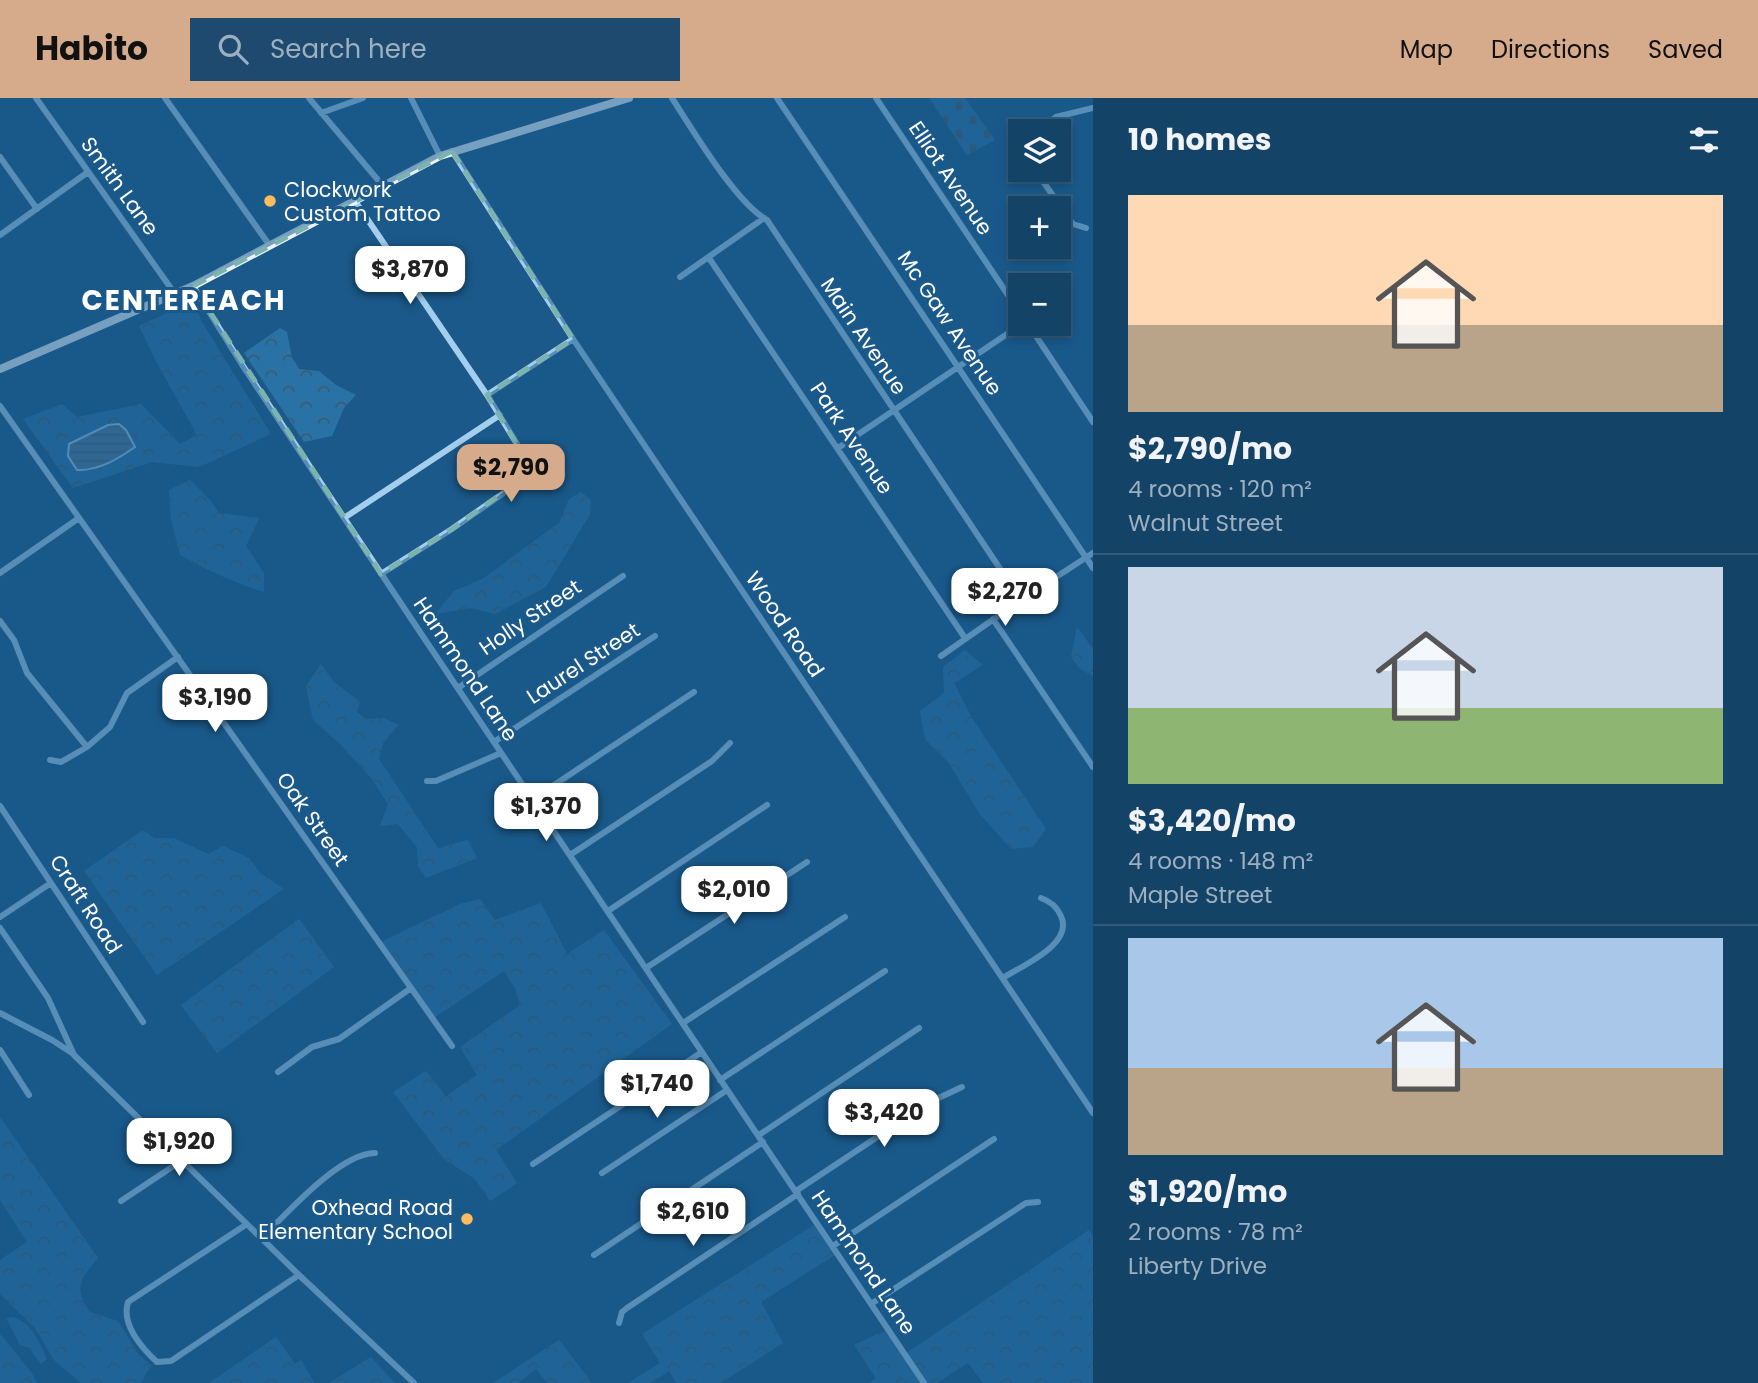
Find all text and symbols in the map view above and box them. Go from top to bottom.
search box [190,18,680,81]
text: Habito [35,25,148,72]
icon: search [214,30,252,68]
text: Search here [270,31,427,67]
text: Map [1400,33,1453,66]
text: Directions [1491,33,1610,66]
text: Saved [1648,33,1723,66]
street label: Elliot Avenue [902,115,1000,241]
text: 10 homes [1128,118,1272,161]
map controls [1008,119,1071,336]
button: layers [1008,119,1071,182]
icon: filters [1685,121,1723,159]
street label: Smith Lane [74,131,166,241]
place label: Clockwork Custom Tattoo [284,175,441,228]
marker: Clockwork Custom Tattoo [262,193,278,209]
button: + [1008,196,1071,259]
icon: home [1363,241,1489,367]
street label: Mc Gaw Avenue [891,245,1009,401]
pin: $3,870 [353,246,467,306]
text: $3,870 [371,253,449,285]
street label: Main Avenue [814,272,914,400]
button: − [1008,273,1071,336]
district label: CENTEREACH [81,281,287,320]
street label: Park Avenue [804,376,900,500]
text: $2,790/mo [1128,427,1292,470]
pin: $2,790 [454,444,568,504]
text: $2,790 [473,451,549,483]
text: 4 rooms · 120 m² [1128,473,1312,505]
text: Walnut Street [1128,507,1283,539]
street label: Wood Road [739,565,831,683]
pin: $2,270 [948,568,1062,628]
street label: Holly Street [473,572,587,662]
text: $2,270 [967,575,1043,607]
street label: Hammond Lane [407,591,525,747]
icon: home [1363,613,1489,739]
street label: Laurel Street [521,615,645,711]
pin: $3,190 [158,674,272,734]
text: $3,190 [178,681,252,713]
street label: Oak Street [270,766,356,872]
pin: $1,370 [489,784,603,843]
text: $1,370 [510,790,582,822]
text: $3,420/mo [1128,799,1296,842]
text: 4 rooms · 148 m² [1128,845,1313,877]
street label: Craft Road [43,849,129,959]
pin: $2,010 [677,866,791,926]
text: $2,010 [697,873,771,905]
text: Maple Street [1128,879,1272,911]
icon: home [1363,984,1489,1110]
pin: $1,740 [600,1060,714,1120]
text: $1,740 [620,1067,694,1099]
pin: $3,420 [827,1090,941,1149]
text: $3,420 [844,1096,924,1128]
pin: $1,920 [122,1118,236,1178]
text: $1,920 [143,1125,215,1157]
text: $1,920/mo [1128,1170,1287,1213]
street label: Hammond Lane [805,1184,923,1340]
pin: $2,610 [636,1188,750,1248]
place label: Oxhead Road Elementary School [258,1193,453,1246]
text: $2,610 [656,1195,730,1227]
marker: Oxhead Road Elementary School [459,1211,475,1227]
text: 2 rooms · 78 m² [1128,1216,1303,1248]
text: Liberty Drive [1128,1250,1267,1282]

